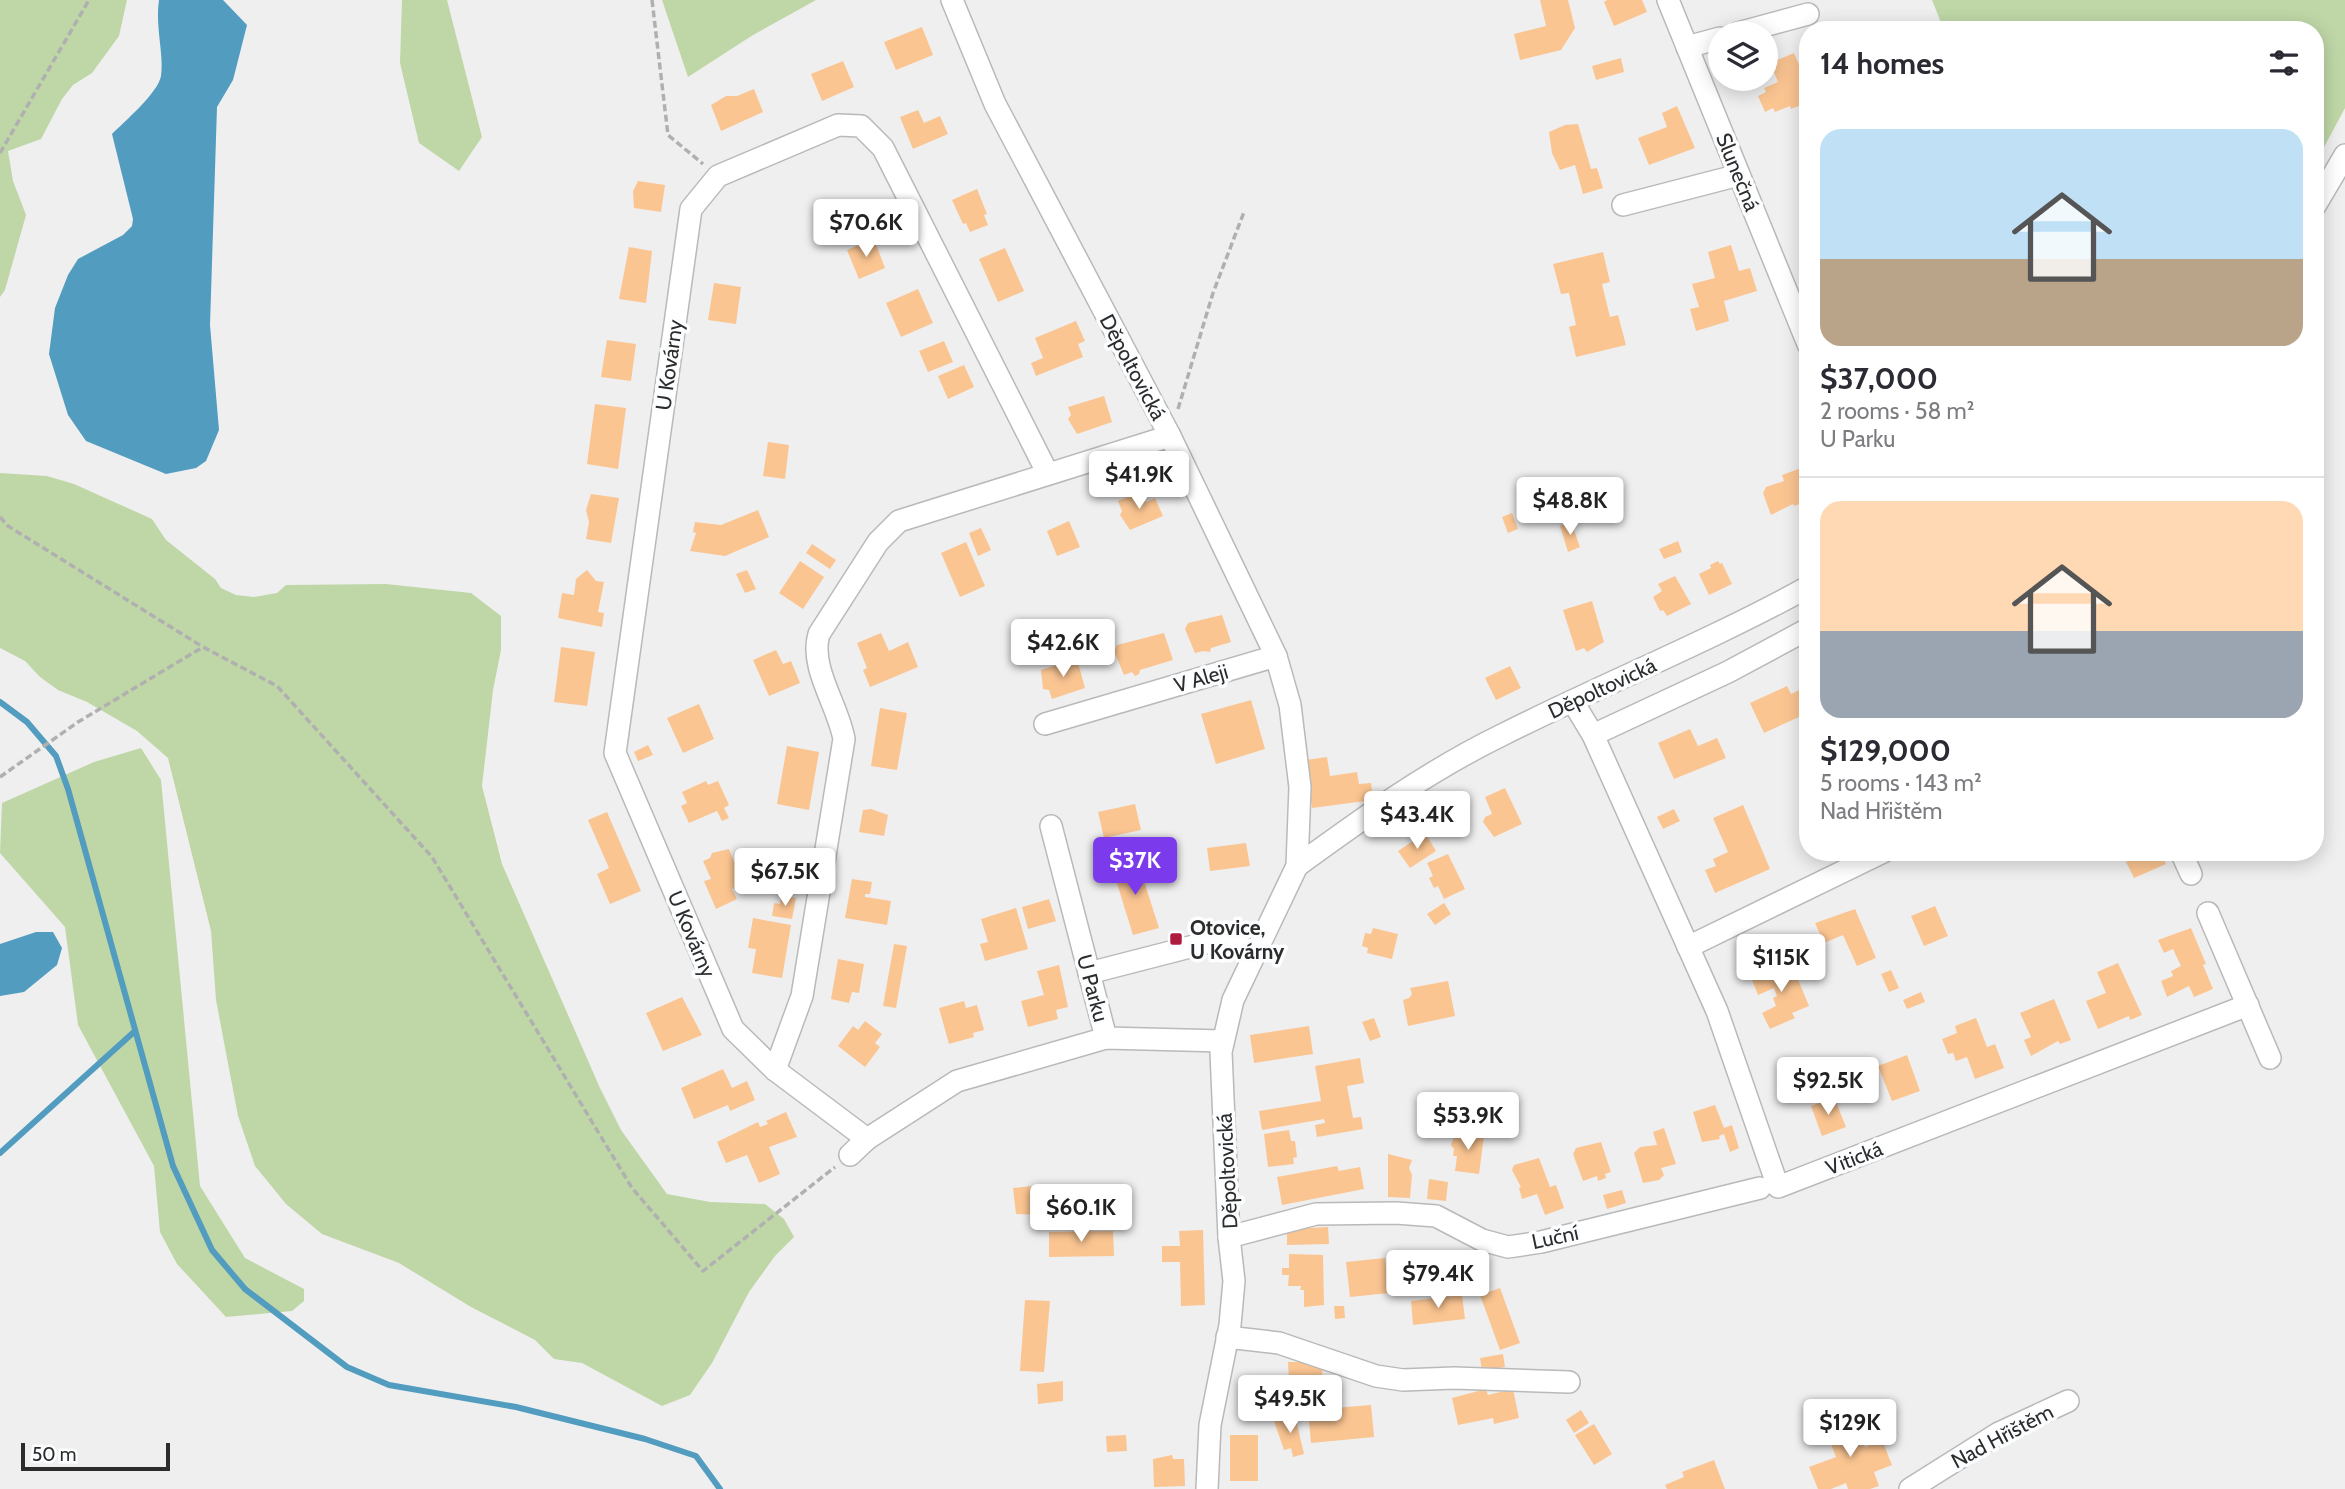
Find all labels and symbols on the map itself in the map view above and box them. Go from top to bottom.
street label: Slunečná [1711,129,1765,215]
pin: $70.6K [809,200,923,259]
street label: Děpoltovická [1095,310,1171,424]
street label: U Kovárny [650,318,688,412]
pin: $41.9K [1082,452,1196,511]
pin: $48.8K [1513,477,1627,537]
pin: $42.6K [1006,620,1120,679]
street label: Děpoltovická [1544,652,1660,724]
street label: V Aleji [1171,658,1231,699]
pin: $43.4K [1360,792,1474,851]
pin: $37K [1094,838,1176,897]
pin: $67.5K [728,848,842,908]
street label: U Kovárny [663,887,722,981]
place label: Otovice, U Kovárny [1190,915,1285,964]
marker: Otovice, U Kovárny [1168,931,1184,947]
pin: $115K [1732,934,1830,994]
street label: U Parku [1072,952,1114,1024]
pin: $92.5K [1771,1058,1885,1117]
pin: $53.9K [1411,1092,1525,1152]
street label: Děpoltovická [1211,1112,1243,1230]
street label: Vitická [1822,1136,1886,1180]
pin: $60.1K [1024,1184,1138,1244]
street label: Luční [1529,1220,1581,1254]
pin: $79.4K [1381,1250,1495,1310]
pin: $49.5K [1233,1376,1347,1435]
street label: Nad Hřištěm [1947,1399,2057,1473]
pin: $129K [1801,1400,1899,1459]
scale bar [21,1440,170,1472]

